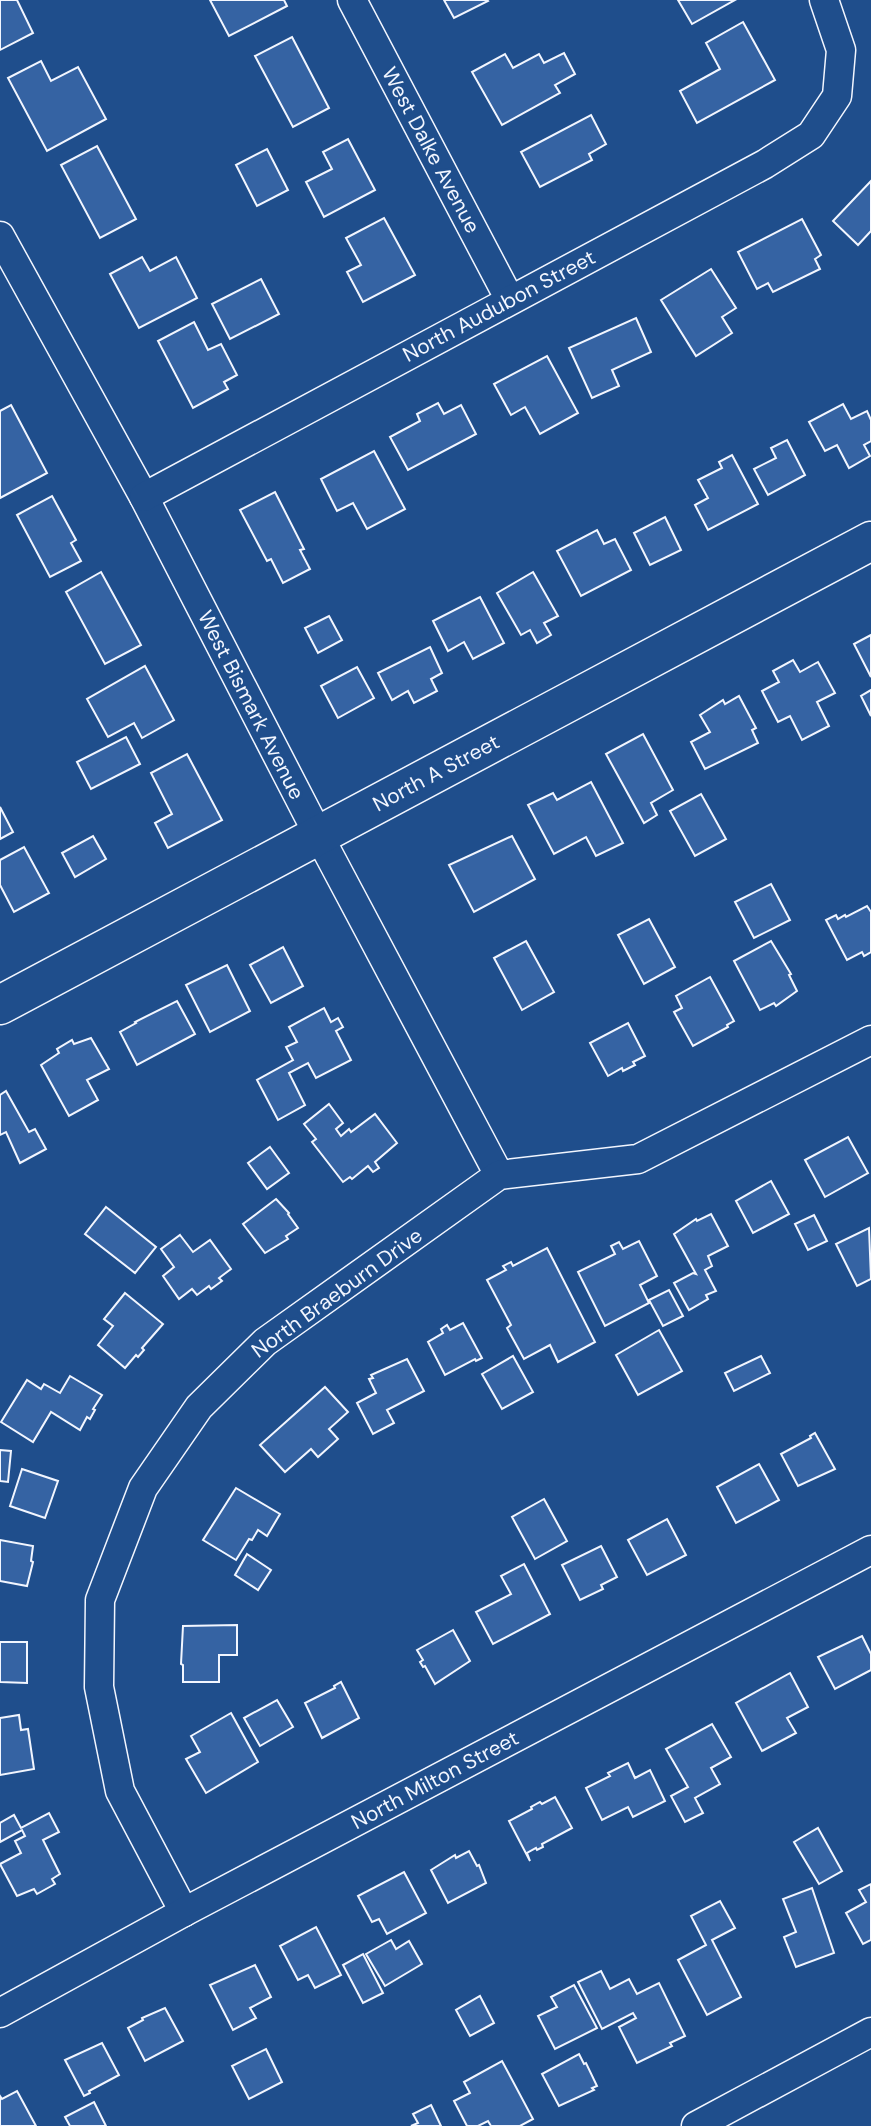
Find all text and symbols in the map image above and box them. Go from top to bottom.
street label: West Dalke Avenue [375,62,487,238]
street label: North Audubon Street [398,243,600,369]
street label: West Bismark Avenue [191,606,311,804]
street label: North A Street [368,728,504,818]
street label: North Braeburn Drive [246,1221,428,1364]
street label: North Milton Street [347,1724,523,1836]

